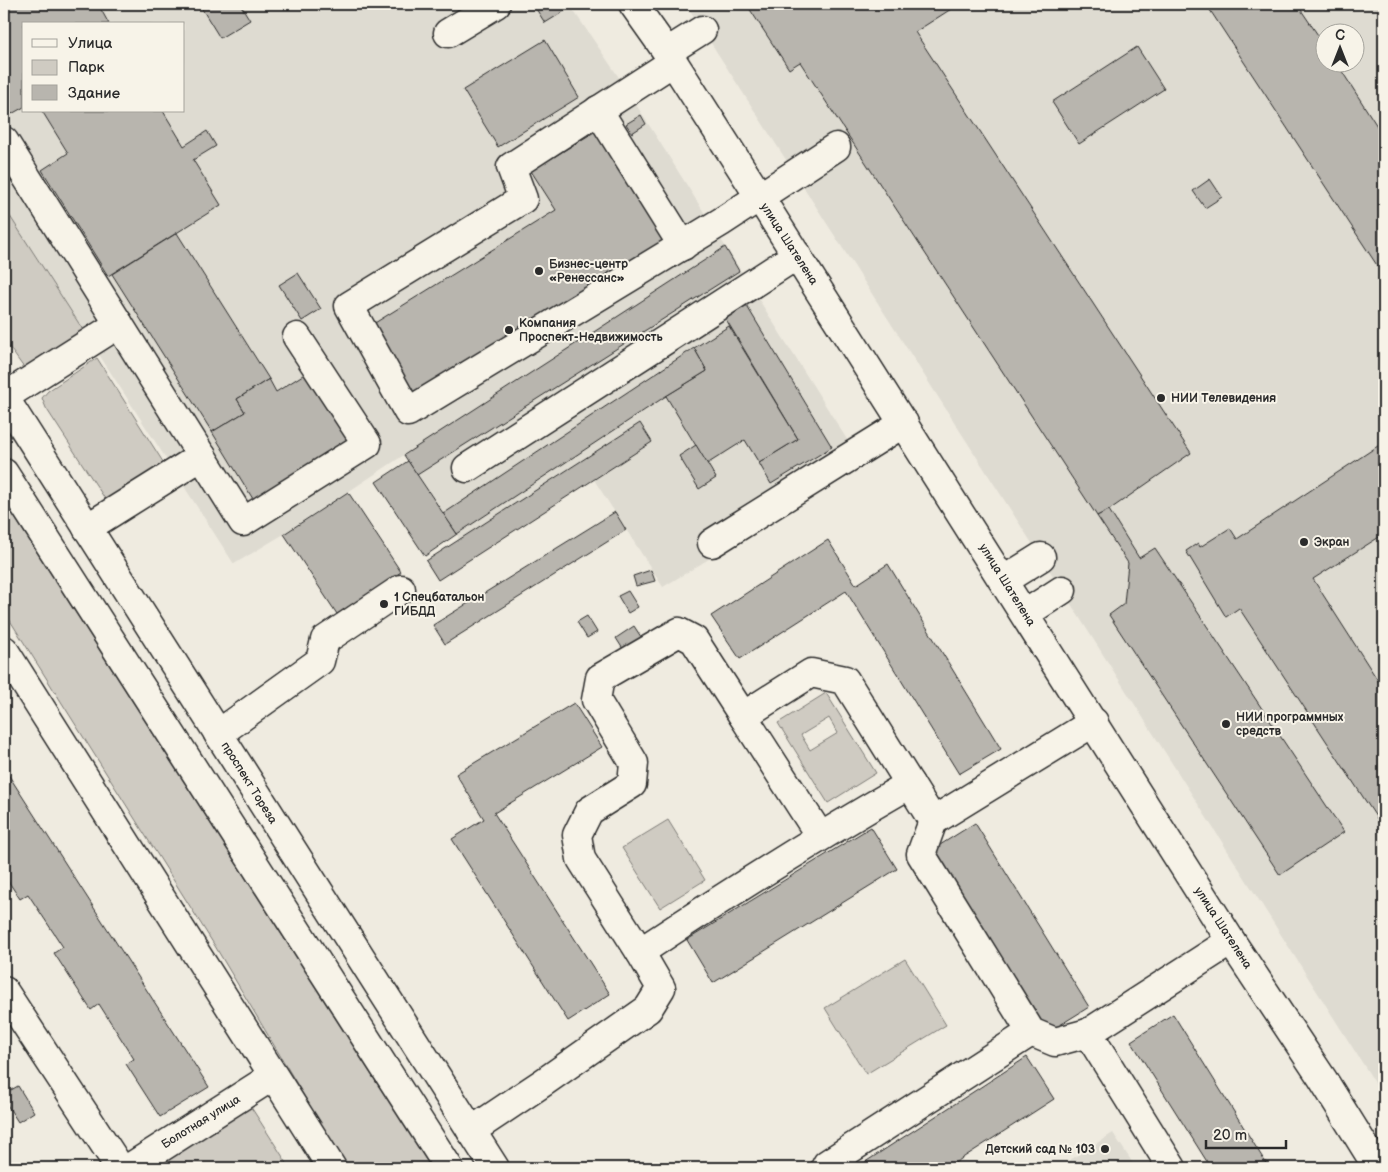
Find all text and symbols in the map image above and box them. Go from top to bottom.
legend [22,22,185,112]
north arrow [1316,22,1366,72]
text: С [1335,27,1345,44]
text: Улица [68,34,113,53]
text: Парк [68,58,105,77]
text: Здание [68,84,120,103]
street label: улица Шателена [757,200,821,288]
place label: Бизнес-центр «Ренессанс» [549,257,628,286]
marker: Бизнес-центр «Ренессанс» [533,265,545,277]
place label: Компания Проспект-Недвижимость [519,316,663,345]
marker: Компания Проспект-Недвижимость [503,324,515,336]
place label: НИИ Телевидения [1171,391,1276,406]
marker: НИИ Телевидения [1155,392,1167,404]
place label: Экран [1314,535,1350,550]
marker: Экран [1298,536,1310,548]
street label: улица Шателена [976,541,1038,629]
place label: 1 Спецбатальон ГИБДД [394,590,485,619]
marker: 1 Спецбатальон ГИБДД [378,598,390,610]
place label: НИИ программных средств [1236,710,1344,739]
marker: НИИ программных средств [1220,718,1232,730]
street label: проспект Тореза [218,739,280,827]
street label: улица Шателена [1191,884,1255,972]
street label: Болотная улица [159,1092,243,1152]
scale bar [1206,1117,1286,1149]
text: 20 m [1213,1126,1247,1145]
place label: Детский сад № 103 [985,1142,1095,1157]
marker: Детский сад № 103 [1099,1143,1111,1155]

